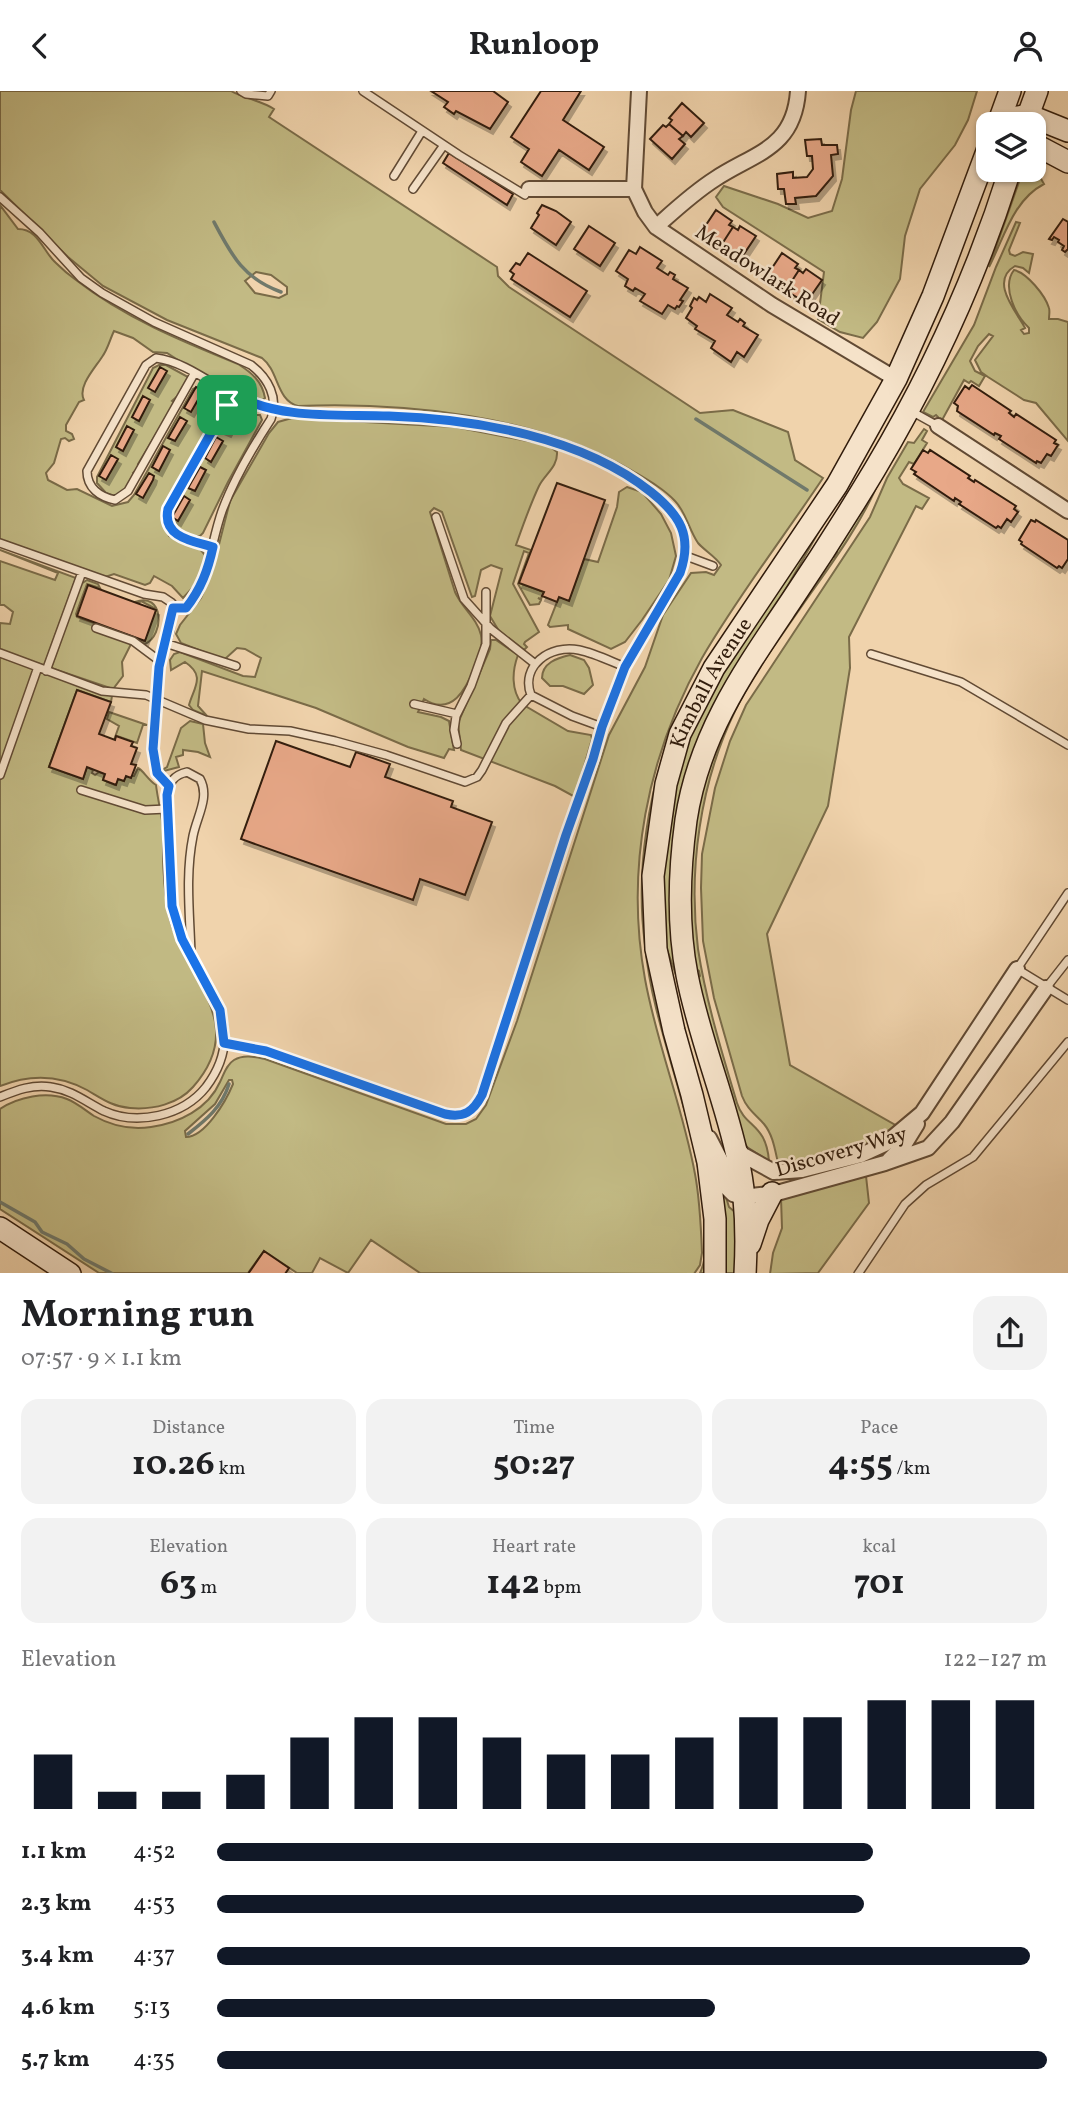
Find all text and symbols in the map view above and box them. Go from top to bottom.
text: Runloop [469,24,599,68]
icon: back [21,27,59,65]
icon: person [1009,27,1047,65]
map controls [976,112,1046,182]
button: layers [976,112,1046,182]
street label: Meadowlark Road [689,219,845,334]
pin [197,375,257,435]
icon: arrive [208,386,246,424]
street label: Kimball Avenue [664,612,760,752]
street label: Discovery Way [772,1120,911,1185]
text: Morning run [21,1290,255,1343]
button: share [973,1296,1047,1370]
text: 07:57 · 9 × 1.1 km [21,1343,182,1375]
text: Distance [152,1415,225,1441]
text: Time [513,1415,555,1441]
text: Pace [860,1415,898,1441]
text: 10.26 [132,1441,215,1489]
text: 50:27 [493,1441,575,1489]
text: 4:55 [828,1441,893,1489]
text: km [215,1456,246,1482]
text: /km [893,1456,931,1482]
text: Elevation [149,1534,228,1560]
text: Heart rate [492,1534,576,1560]
text: kcal [862,1534,896,1560]
text: 63 [160,1560,197,1608]
text: 142 [486,1560,540,1608]
text: 701 [854,1560,905,1608]
text: m [197,1575,217,1601]
text: bpm [540,1575,582,1601]
text: Elevation [21,1644,117,1676]
text: 122–127 m [944,1644,1047,1676]
text: 1.1 km [21,1836,87,1868]
text: 4:52 [133,1836,176,1868]
text: 2.3 km [21,1888,92,1920]
text: 4:53 [133,1888,175,1920]
text: 3.4 km [21,1940,94,1972]
text: 4:37 [133,1940,175,1972]
text: 4.6 km [21,1992,95,2024]
text: 5:13 [133,1992,170,2024]
text: 5.7 km [21,2044,90,2076]
text: 4:35 [133,2044,175,2076]

